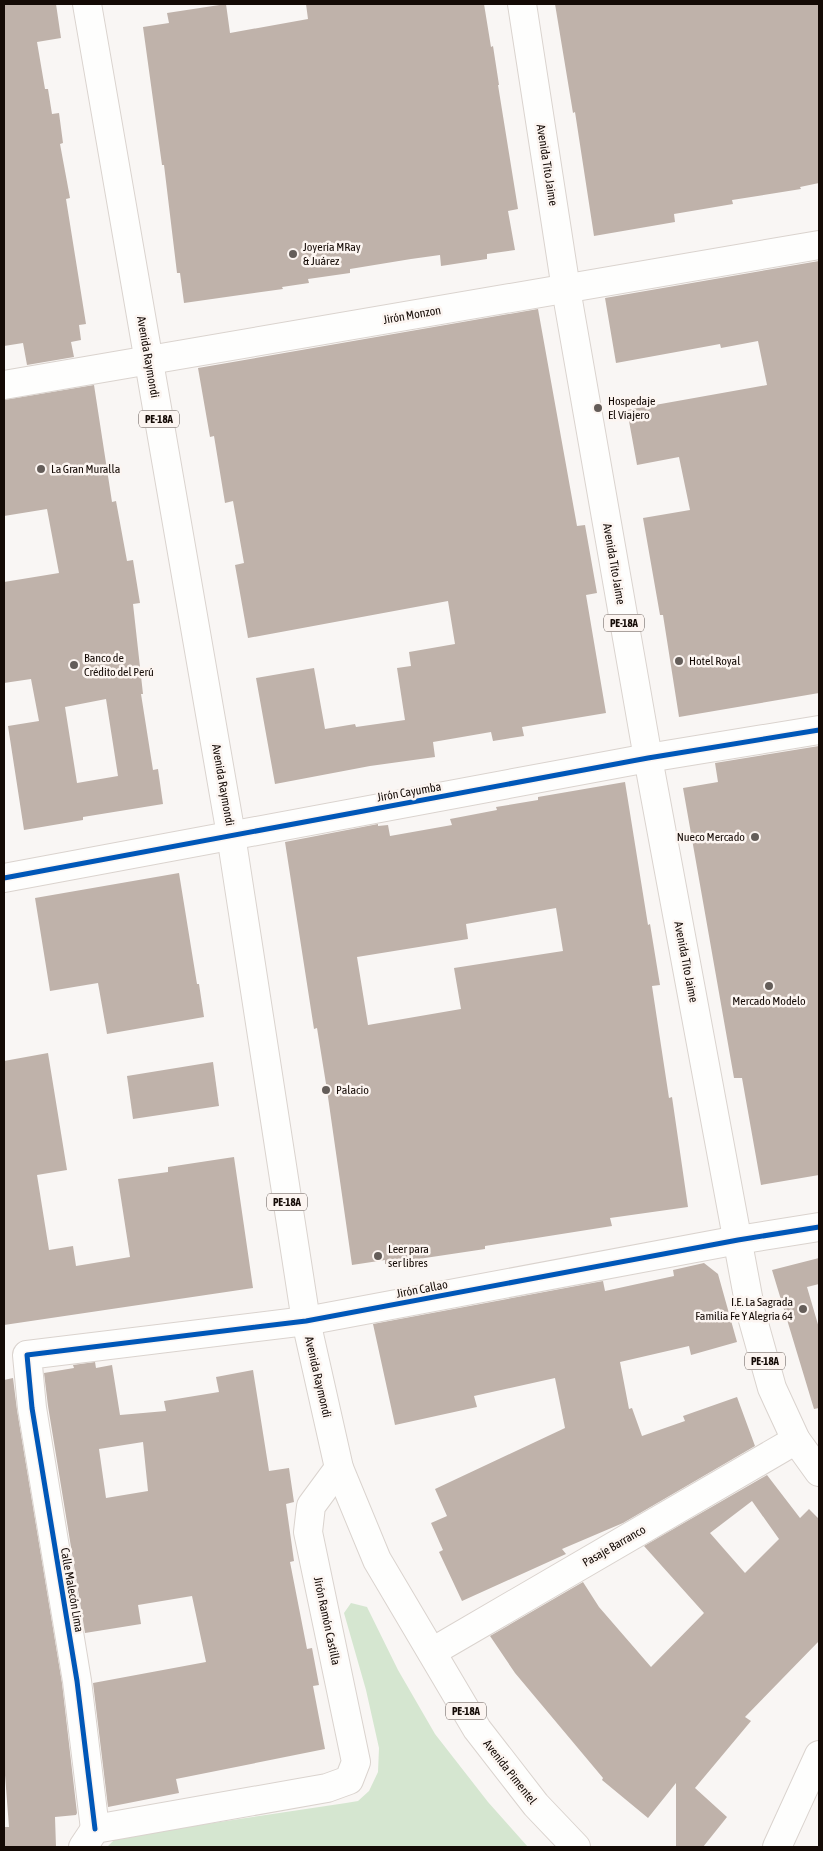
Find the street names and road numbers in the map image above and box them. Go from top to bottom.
street label: Avenida Tito Jaime [534,123,560,207]
street label: Jirón Monzon [382,303,442,327]
street label: Avenida Raymondi [134,315,162,399]
road number: PE-18A [139,410,179,428]
street label: Avenida Tito Jaime [600,522,628,606]
road number: PE-18A [604,614,644,632]
street label: Avenida Raymondi [209,743,237,827]
street label: Jirón Cayumba [376,779,442,805]
street label: Avenida Tito Jaime [671,920,701,1004]
road number: PE-18A [267,1194,307,1210]
street label: Jirón Callao [395,1277,449,1301]
street label: Avenida Raymondi [302,1335,334,1419]
road number: PE-18A [745,1352,785,1370]
street label: Pasaje Barranco [580,1522,648,1570]
street label: Calle Malecón Lima [58,1547,86,1633]
street label: Jirón Ramón Castilla [311,1576,343,1666]
road number: PE-18A [446,1702,486,1720]
street label: Avenida Pimentel [480,1737,540,1808]

